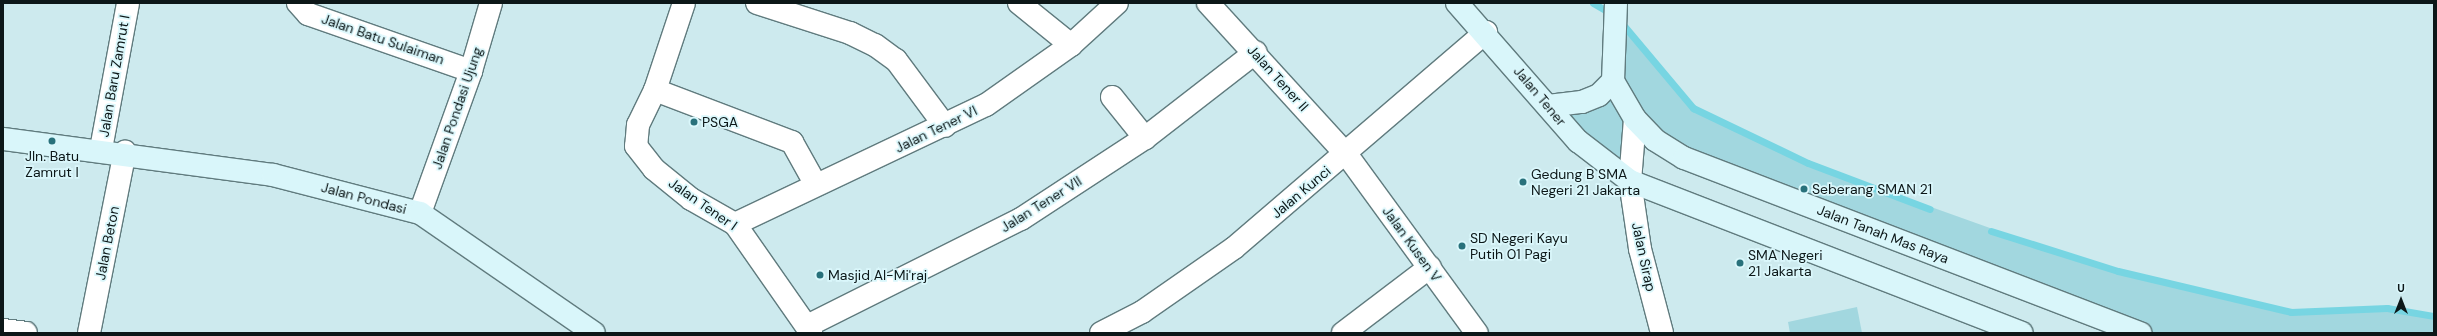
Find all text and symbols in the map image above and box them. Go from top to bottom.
street label: Jalan Batu Sulaiman [319,10,447,68]
street label: Jalan Baru Zamrut I [95,14,133,138]
street label: Jalan Tener II [1244,41,1312,115]
street label: Jalan Pondasi Ujung [428,45,486,171]
street label: Jalan Tener [1510,63,1570,129]
street label: Jalan Tener VI [892,102,980,156]
place label: PSGA [702,114,738,130]
marker: PSGA [689,117,699,127]
marker: Jln. Batu Zamrut I [47,136,57,146]
place label: Jln. Batu Zamrut I [25,148,79,180]
street label: Jalan Kunci [1268,162,1334,222]
place label: Gedung B SMA Negeri 21 Jakarta [1531,166,1640,198]
street label: Jalan Tener VII [997,172,1085,236]
street label: Jalan Tener I [665,174,741,234]
marker: Gedung B SMA Negeri 21 Jakarta [1518,177,1528,187]
street label: Jalan Pondasi [319,179,409,217]
place label: Seberang SMAN 21 [1812,181,1932,197]
marker: Seberang SMAN 21 [1799,184,1809,194]
street label: Jalan Tanah Mas Raya [1815,201,1951,267]
street label: Jalan Kusen V [1379,203,1445,285]
street label: Jalan Beton [92,205,122,281]
street label: Jalan Sirap [1628,221,1660,293]
place label: SD Negeri Kayu Putih 01 Pagi [1470,230,1568,262]
marker: SD Negeri Kayu Putih 01 Pagi [1457,241,1467,251]
place label: SMA Negeri 21 Jakarta [1748,247,1823,280]
marker: SMA Negeri 21 Jakarta [1735,258,1745,268]
place label: Masjid Al-Mi'raj [828,267,927,283]
marker: Masjid Al-Mi'raj [815,270,825,280]
north arrow [2381,280,2421,320]
text: U [2397,281,2405,295]

